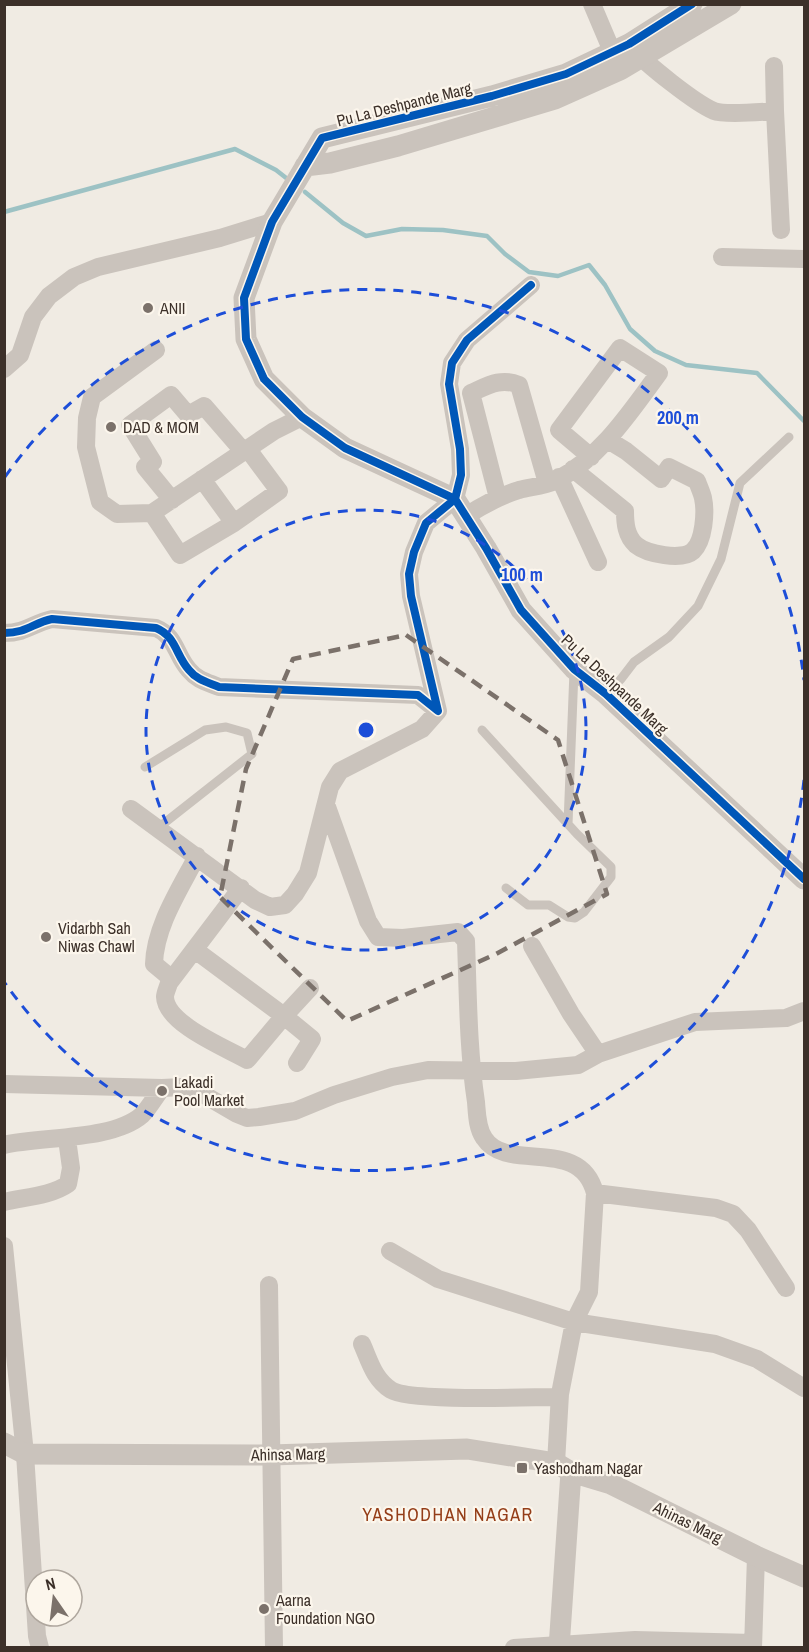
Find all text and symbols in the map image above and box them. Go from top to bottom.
street label: Pu La Deshpande Marg [334,76,475,131]
place label: ANII [159,297,186,319]
marker: ANII [141,301,155,315]
text: 200 m [657,405,699,430]
place label: DAD & MOM [123,416,199,438]
marker: DAD & MOM [104,420,118,434]
text: 100 m [501,562,543,587]
street label: Pu La Deshpande Marg [557,629,674,740]
centre of rings [356,720,376,740]
place label: Vidarbh Sah Niwas Chawl [58,917,135,957]
marker: Vidarbh Sah Niwas Chawl [39,930,53,944]
place label: Lakadi Pool Market [174,1071,244,1111]
marker: Lakadi Pool Market [155,1084,169,1098]
street label: Ahinsa Marg [250,1442,326,1466]
place label: Yashodham Nagar [534,1457,643,1479]
marker: Yashodham Nagar [515,1461,529,1475]
street label: Ahinas Marg [649,1495,727,1548]
district label: YASHODHAN NAGAR [362,1502,534,1527]
north arrow [24,1568,84,1628]
text: N [43,1572,58,1595]
place label: Aarna Foundation NGO [275,1589,375,1629]
marker: Aarna Foundation NGO [257,1602,271,1616]

